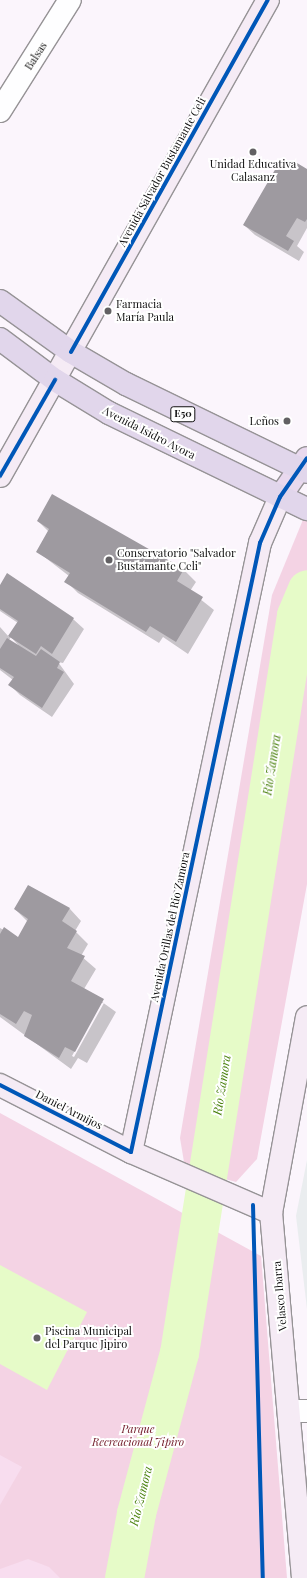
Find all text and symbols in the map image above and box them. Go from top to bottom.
street label: Balsas [22,39,50,73]
street label: Avenida Salvador Bustamante Celi [115,95,209,249]
marker: Unidad Educativa Calasanz [248,147,258,157]
place label: Unidad Educativa Calasanz [210,158,296,184]
place label: Farmacia María Paula [116,298,174,324]
marker: Farmacia María Paula [103,306,113,316]
street label: Avenida Isidro Ayora [100,404,198,462]
road number: E50 [170,406,196,422]
place label: Leños [249,414,279,428]
marker: Leños [282,416,292,426]
place label: Conservatorio "Salvador Bustamante Celi" [117,547,236,573]
marker: Conservatorio "Salvador Bustamante Celi" [104,555,114,565]
water label: Río Zamora [260,734,284,796]
street label: Avenida Orillas del Rio Zamora [148,851,192,1003]
water label: Río Zamora [210,1054,234,1116]
street label: Daniel Armijos [33,1087,105,1133]
street label: Velasco Ibarra [270,1260,290,1332]
place label: Piscina Municipal del Parque Jipiro [45,1325,132,1351]
marker: Piscina Municipal del Parque Jipiro [32,1333,42,1343]
park label: Parque Recreacional Jipiro [92,1423,184,1449]
water label: Río Zamora [127,1465,155,1527]

